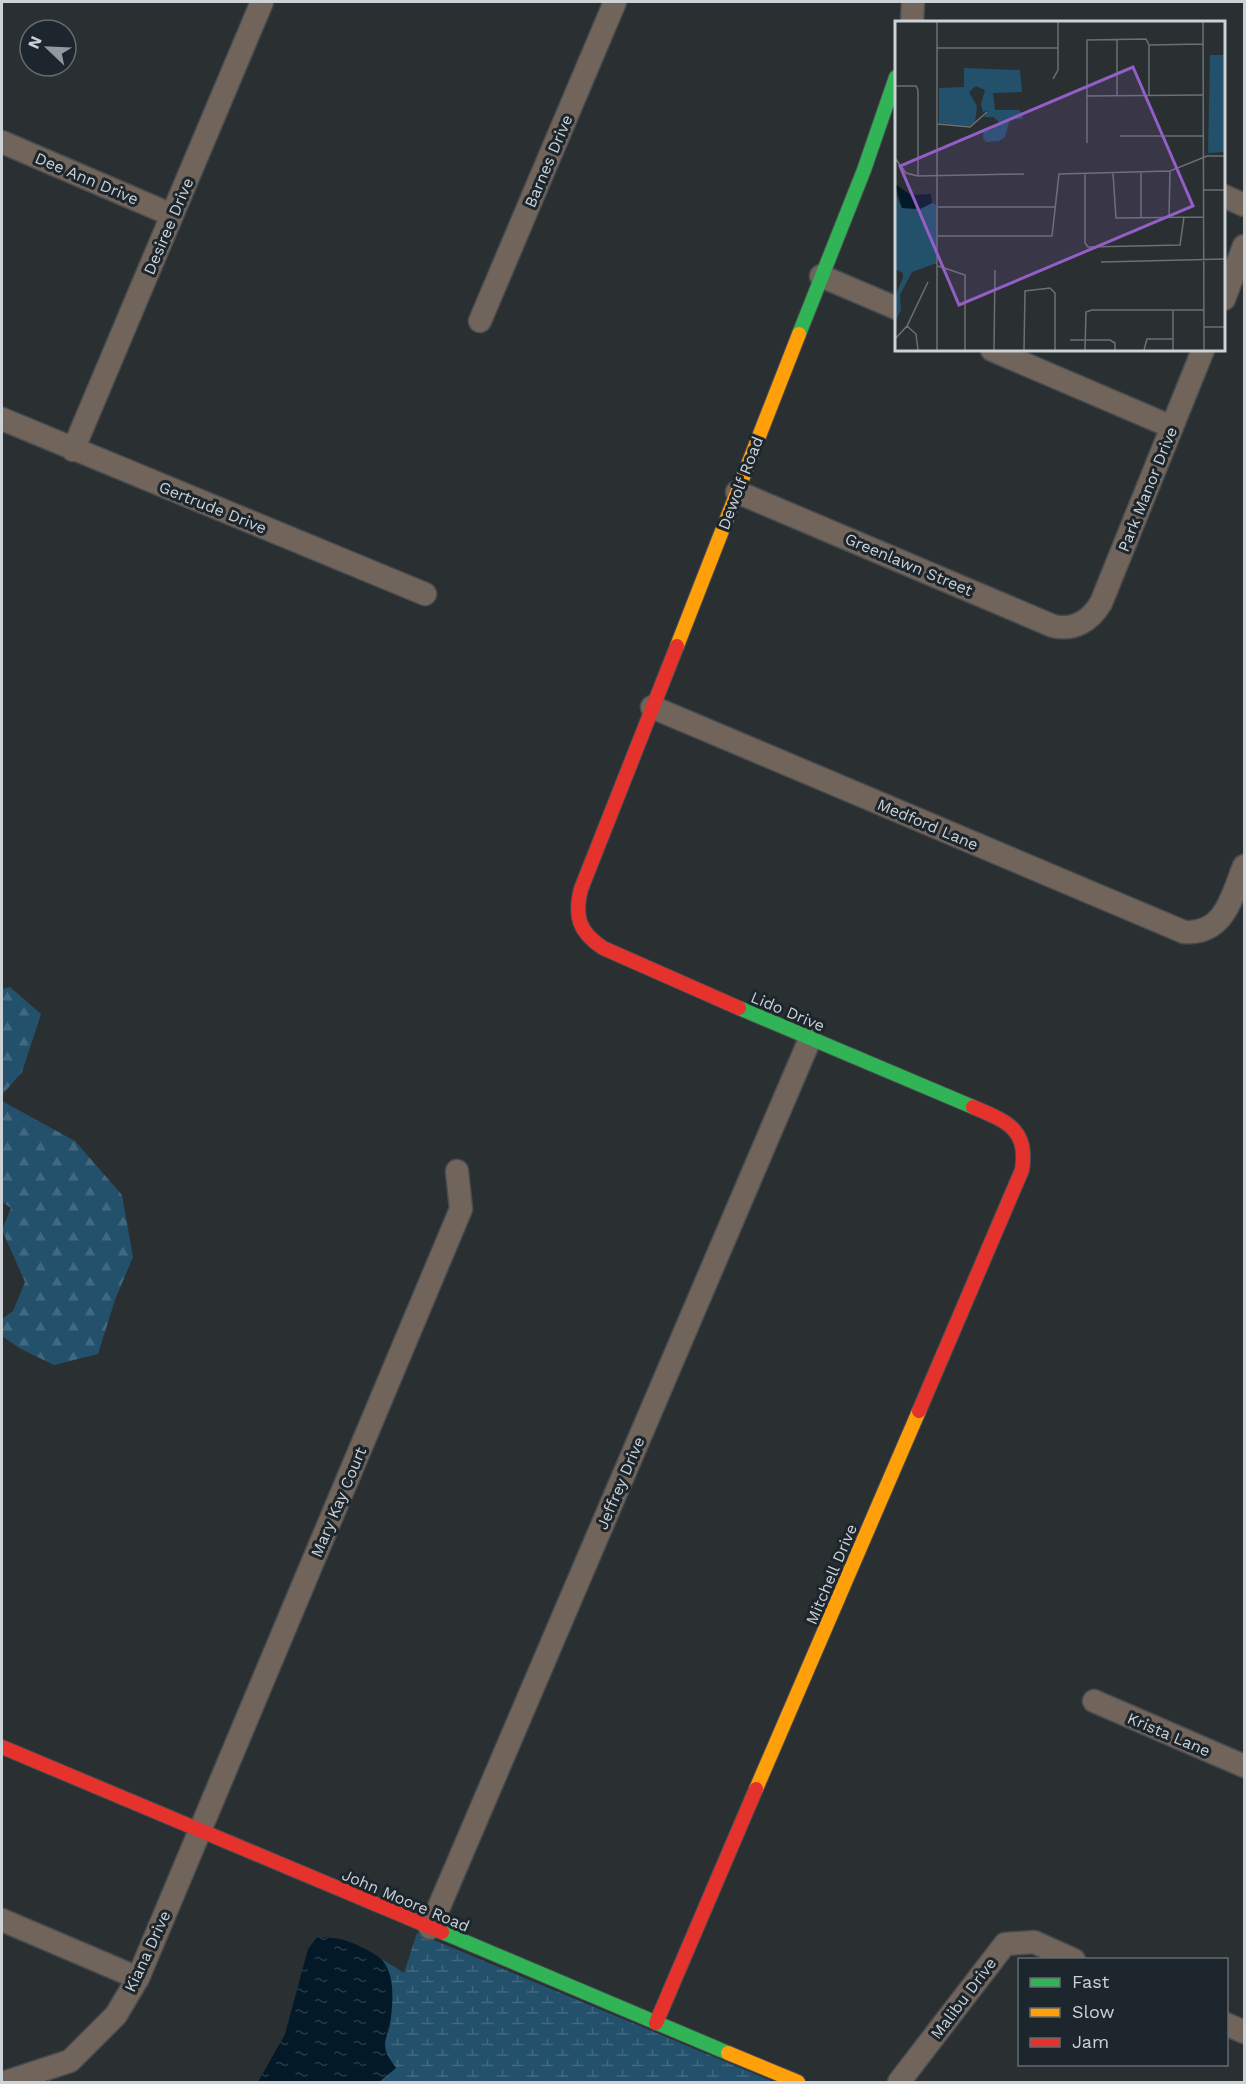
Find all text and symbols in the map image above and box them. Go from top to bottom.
north arrow [18,18,78,78]
inset map [895,21,1225,351]
text: N [24,33,46,52]
street label: Barnes Drive [520,112,577,210]
street label: Dee Ann Drive [32,148,141,209]
street label: Desiree Drive [140,175,197,278]
street label: Park Manor Drive [1114,424,1181,554]
street label: Dewolf Road [714,434,767,532]
street label: Gertrude Drive [156,477,269,538]
street label: Greenlawn Street [842,529,976,600]
street label: Medford Lane [874,795,981,854]
street label: Lido Drive [748,987,828,1036]
street label: Jeffrey Drive [592,1434,649,1532]
street label: Mary Kay Court [307,1444,370,1560]
street label: Mitchell Drive [802,1521,861,1627]
street label: Krista Lane [1124,1708,1213,1760]
street label: John Moore Road [339,1865,472,1936]
street label: Kiana Drive [120,1907,175,1995]
street label: Malibu Drive [927,1954,1000,2043]
legend [1018,1958,1228,2066]
text: Fast [1072,1971,1110,1992]
text: Slow [1072,2001,1115,2022]
text: Jam [1072,2031,1109,2052]

